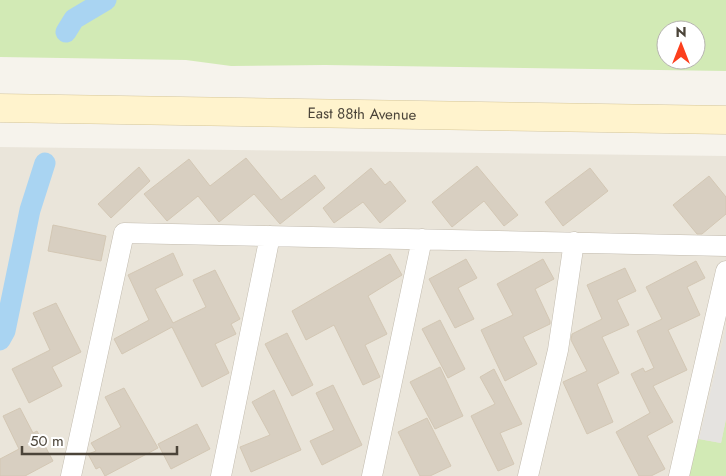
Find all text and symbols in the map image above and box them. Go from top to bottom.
north arrow [656,20,706,70]
text: N [675,22,687,42]
street label: East 88th Avenue [307,102,417,126]
scale bar [22,424,178,456]
text: 50 m [30,430,64,452]

